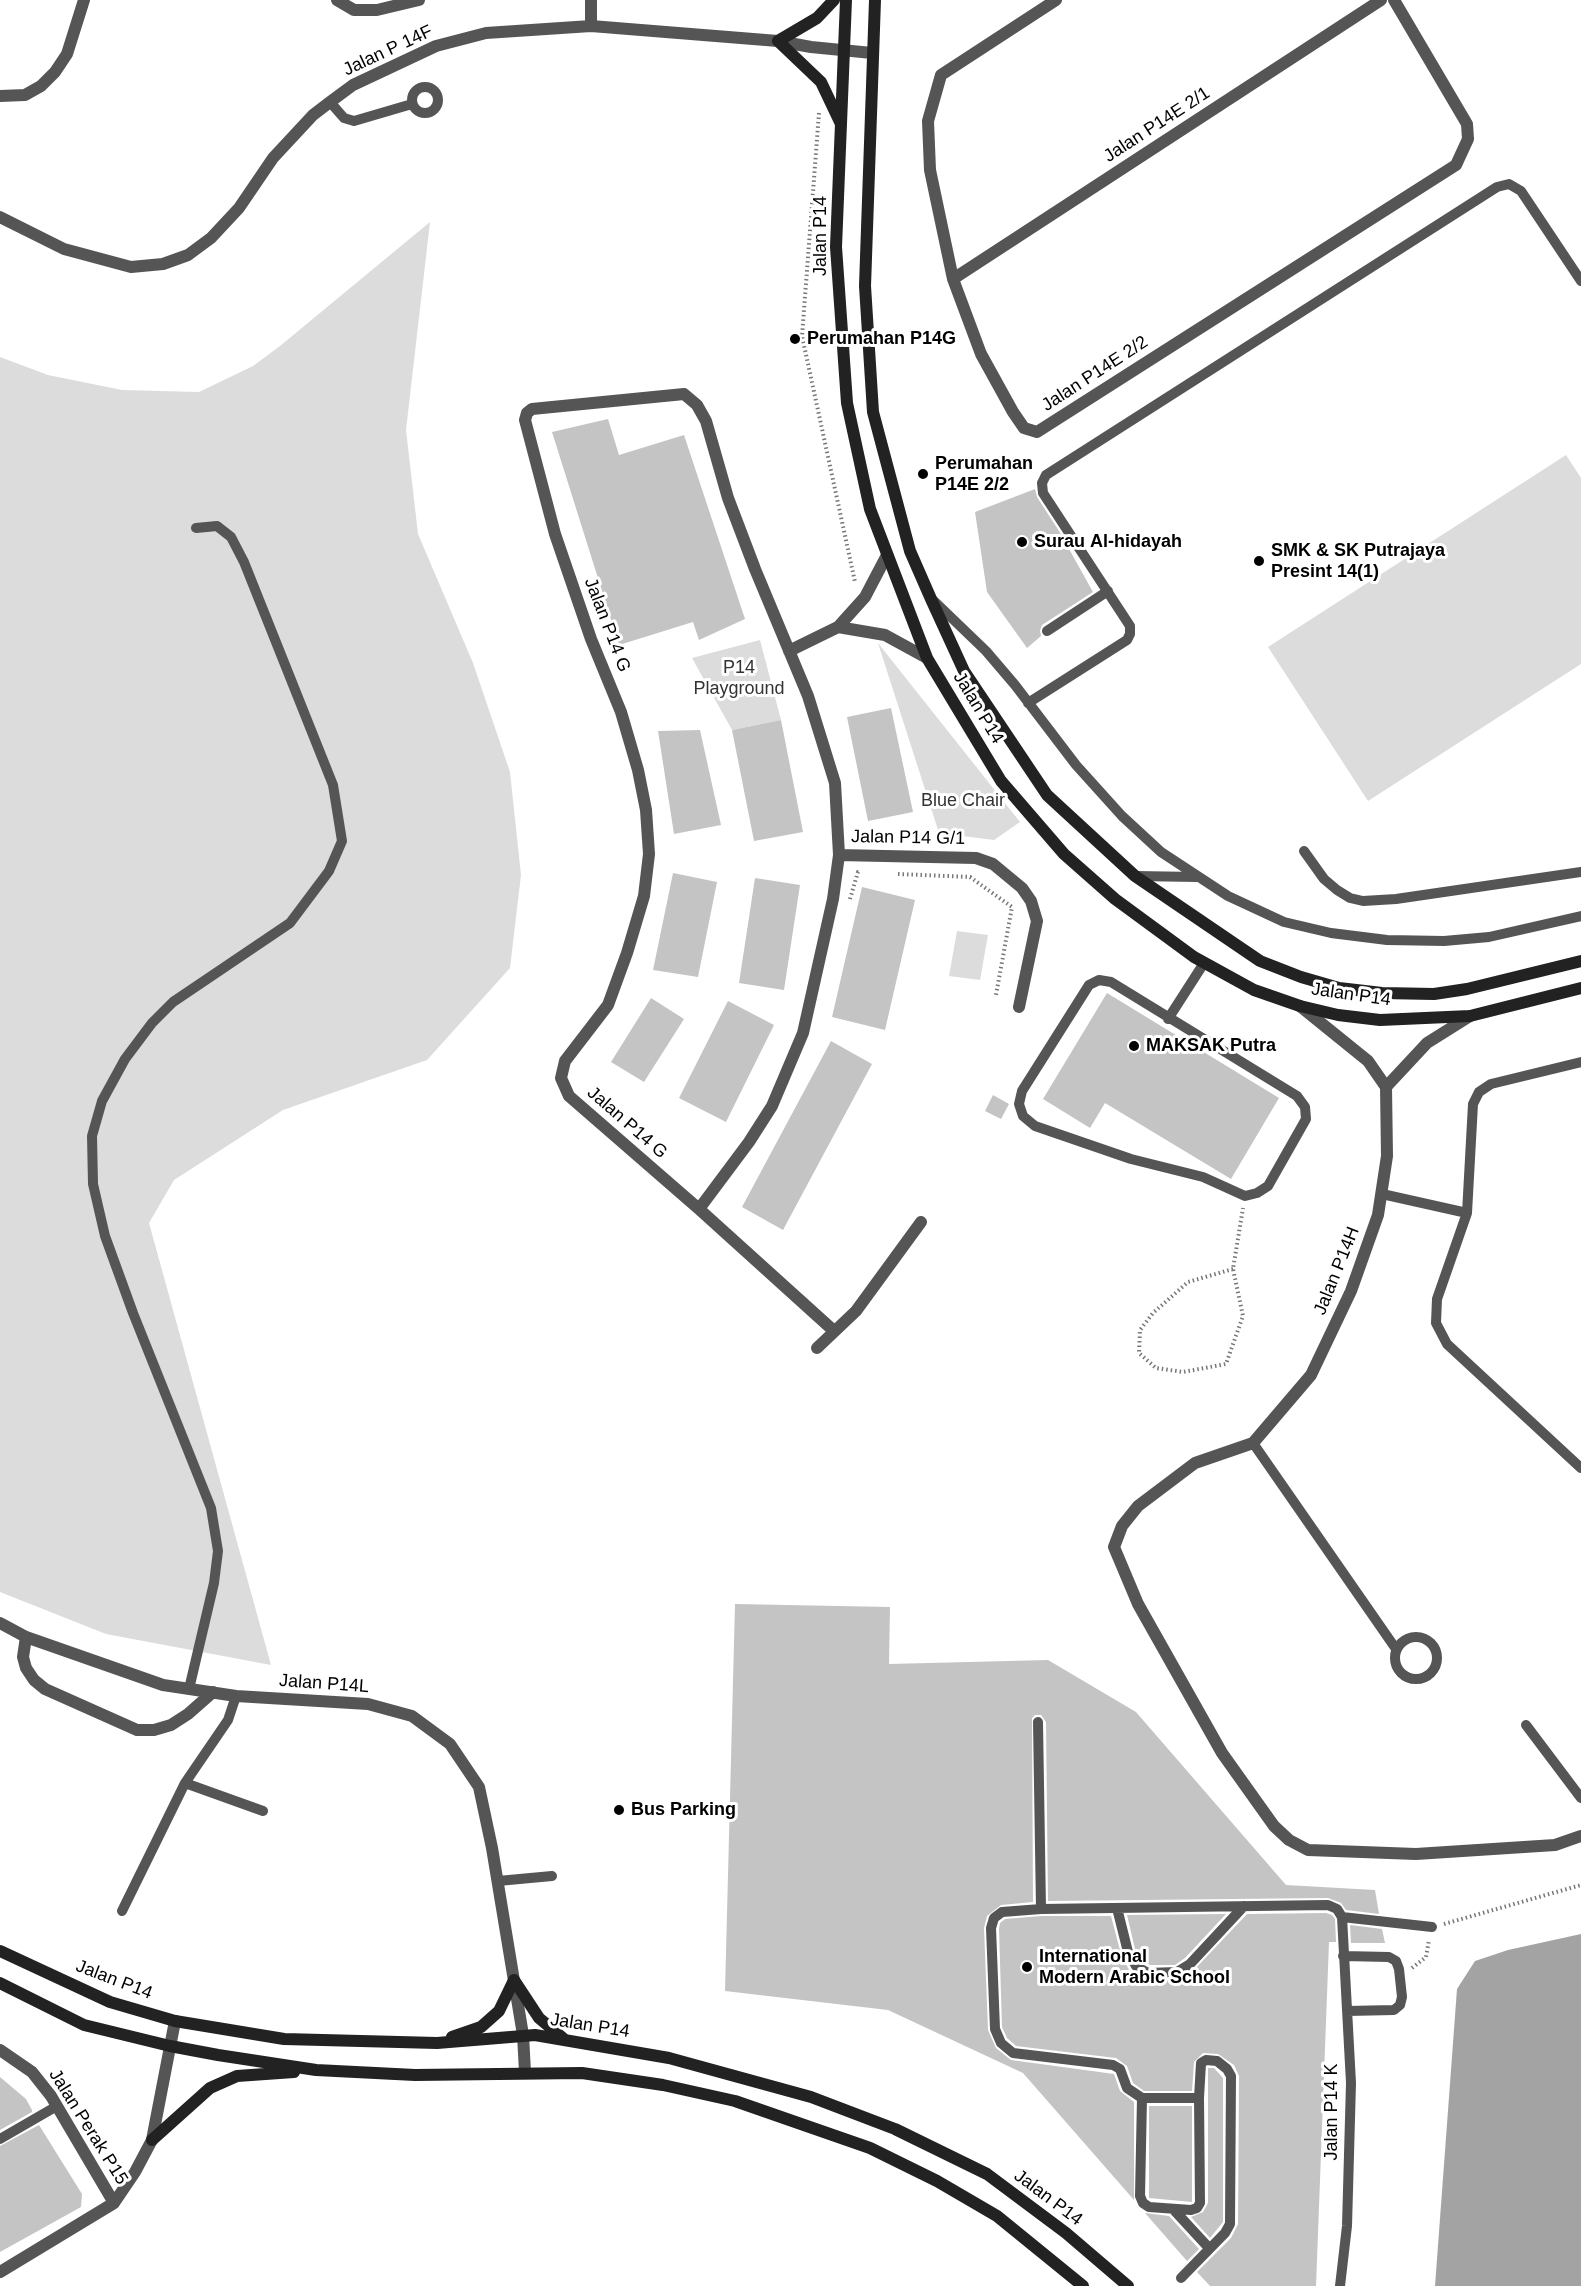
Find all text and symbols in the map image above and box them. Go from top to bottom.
street label: Jalan P 14F [340,21,436,81]
street label: Jalan P14E 2/1 [1100,83,1214,167]
street label: Jalan P14 [810,196,832,276]
place label: Perumahan P14G [807,328,956,350]
marker: Perumahan P14G [788,332,802,346]
street label: Jalan P14E 2/2 [1038,332,1152,416]
place label: Perumahan P14E 2/2 [935,453,1033,496]
marker: Perumahan P14E 2/2 [916,467,930,481]
place label: Surau Al-hidayah [1034,531,1182,553]
marker: Surau Al-hidayah [1015,535,1029,549]
place label: SMK & SK Putrajaya Presint 14(1) [1271,540,1445,582]
marker: SMK & SK Putrajaya Presint 14(1) [1252,554,1266,568]
street label: Jalan P14 G [579,575,635,675]
park label: P14 Playground [693,657,785,700]
street label: Jalan P14 [948,668,1008,748]
park label: Blue Chair [921,790,1005,812]
street label: Jalan P14 G/1 [851,826,965,850]
street label: Jalan P14 [1310,979,1392,1011]
place label: MAKSAK Putra [1146,1035,1276,1057]
marker: MAKSAK Putra [1127,1039,1141,1053]
street label: Jalan P14 G [583,1082,671,1164]
street label: Jalan P14H [1310,1224,1364,1318]
street label: Jalan P14L [278,1670,370,1698]
place label: Bus Parking [631,1799,736,1821]
marker: Bus Parking [612,1803,626,1817]
place label: International Modern Arabic School [1039,1946,1230,1988]
street label: Jalan P14 [73,1956,155,2004]
marker: International Modern Arabic School [1020,1960,1034,1974]
street label: Jalan P14 [549,2009,631,2043]
street label: Jalan P14 K [1321,2063,1343,2161]
street label: Jalan Perak P15 [44,2065,132,2189]
street label: Jalan P14 [1010,2165,1086,2231]

